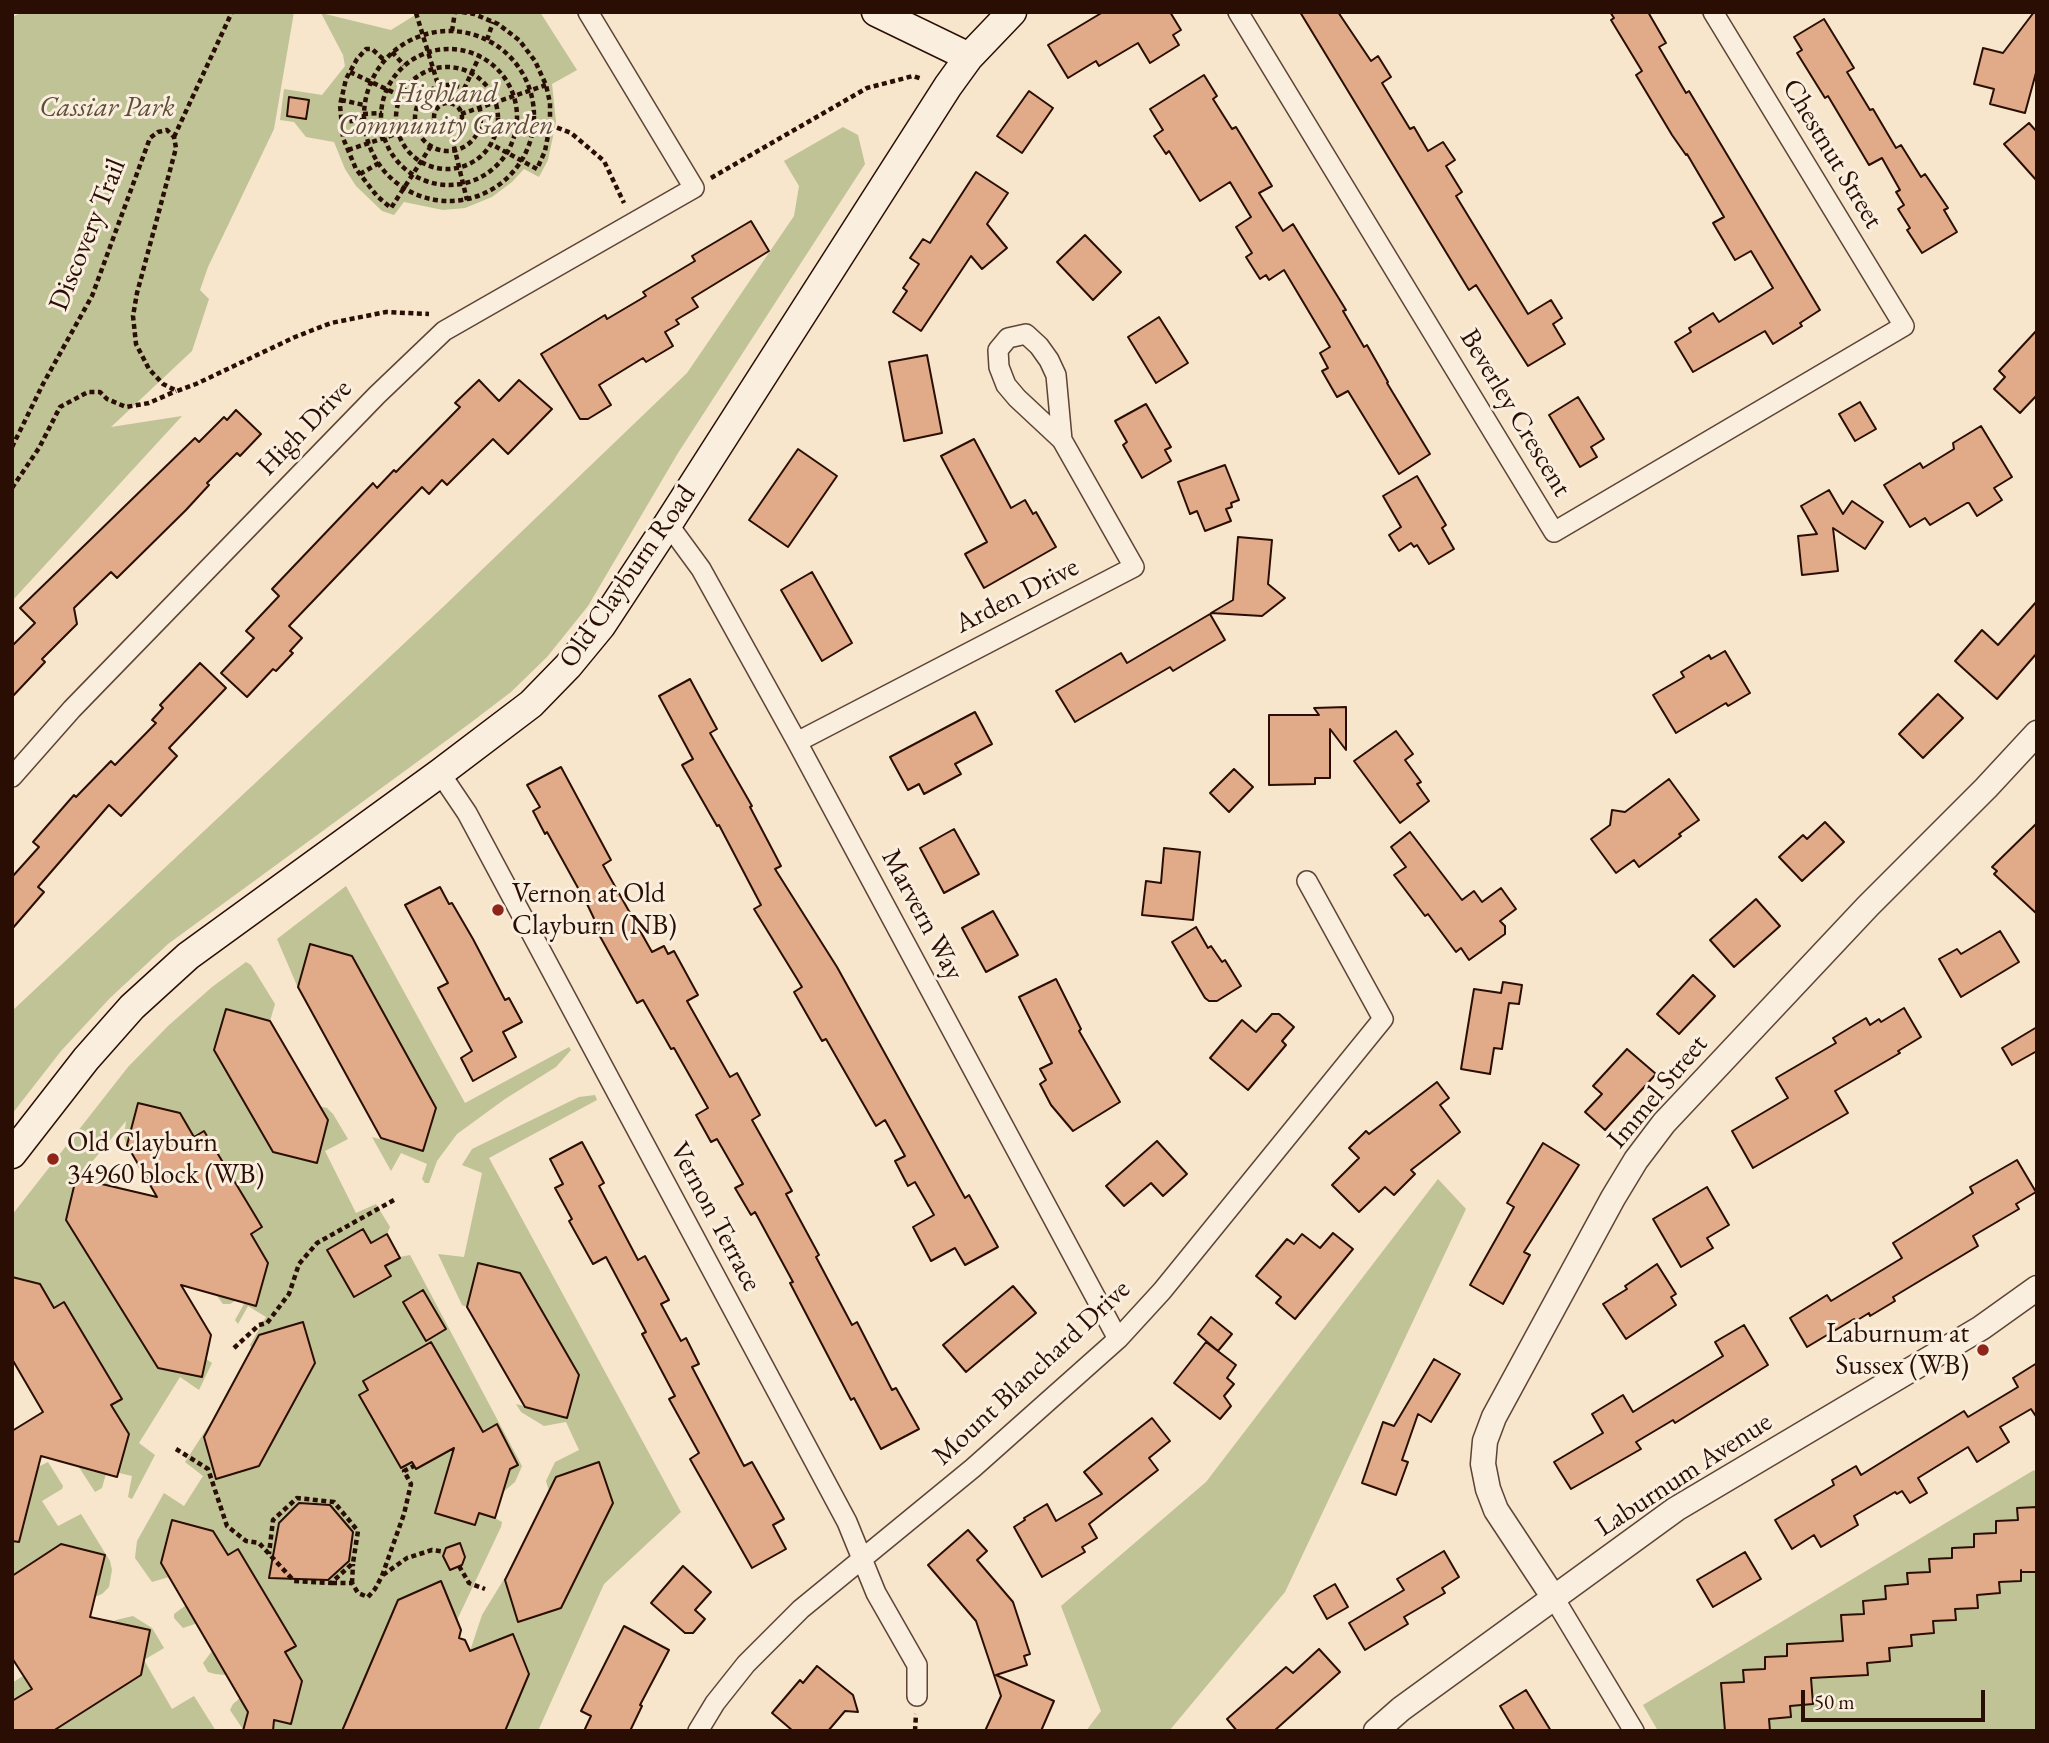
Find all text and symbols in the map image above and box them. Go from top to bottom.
street label: Chestnut Street [1774,73,1890,235]
park label: Highland Community Garden [338,77,554,143]
park label: Cassiar Park [39,91,175,125]
street label: Discovery Trail [42,154,134,316]
street label: Beverley Crescent [1452,323,1578,503]
street label: High Drive [251,373,359,483]
street label: Old Clayburn Road [553,479,703,675]
street label: Arden Drive [950,551,1084,641]
street label: Marvern Way [874,844,970,986]
place label: Vernon at Old Clayburn (NB) [512,877,677,943]
marker: Vernon at Old Clayburn (NB) [490,902,506,918]
street label: Immel Street [1601,1028,1715,1156]
place label: Old Clayburn 34960 block (WB) [67,1126,264,1192]
street label: Vernon Terrace [662,1137,768,1297]
marker: Old Clayburn 34960 block (WB) [45,1151,61,1167]
street label: Mount Blanchard Drive [926,1273,1138,1473]
place label: Laburnum at Sussex (WB) [1826,1317,1969,1383]
marker: Laburnum at Sussex (WB) [1975,1342,1991,1358]
street label: Laburnum Avenue [1590,1406,1778,1544]
scale bar [1804,1676,1988,1720]
text: 50 m [1814,1688,1855,1715]

